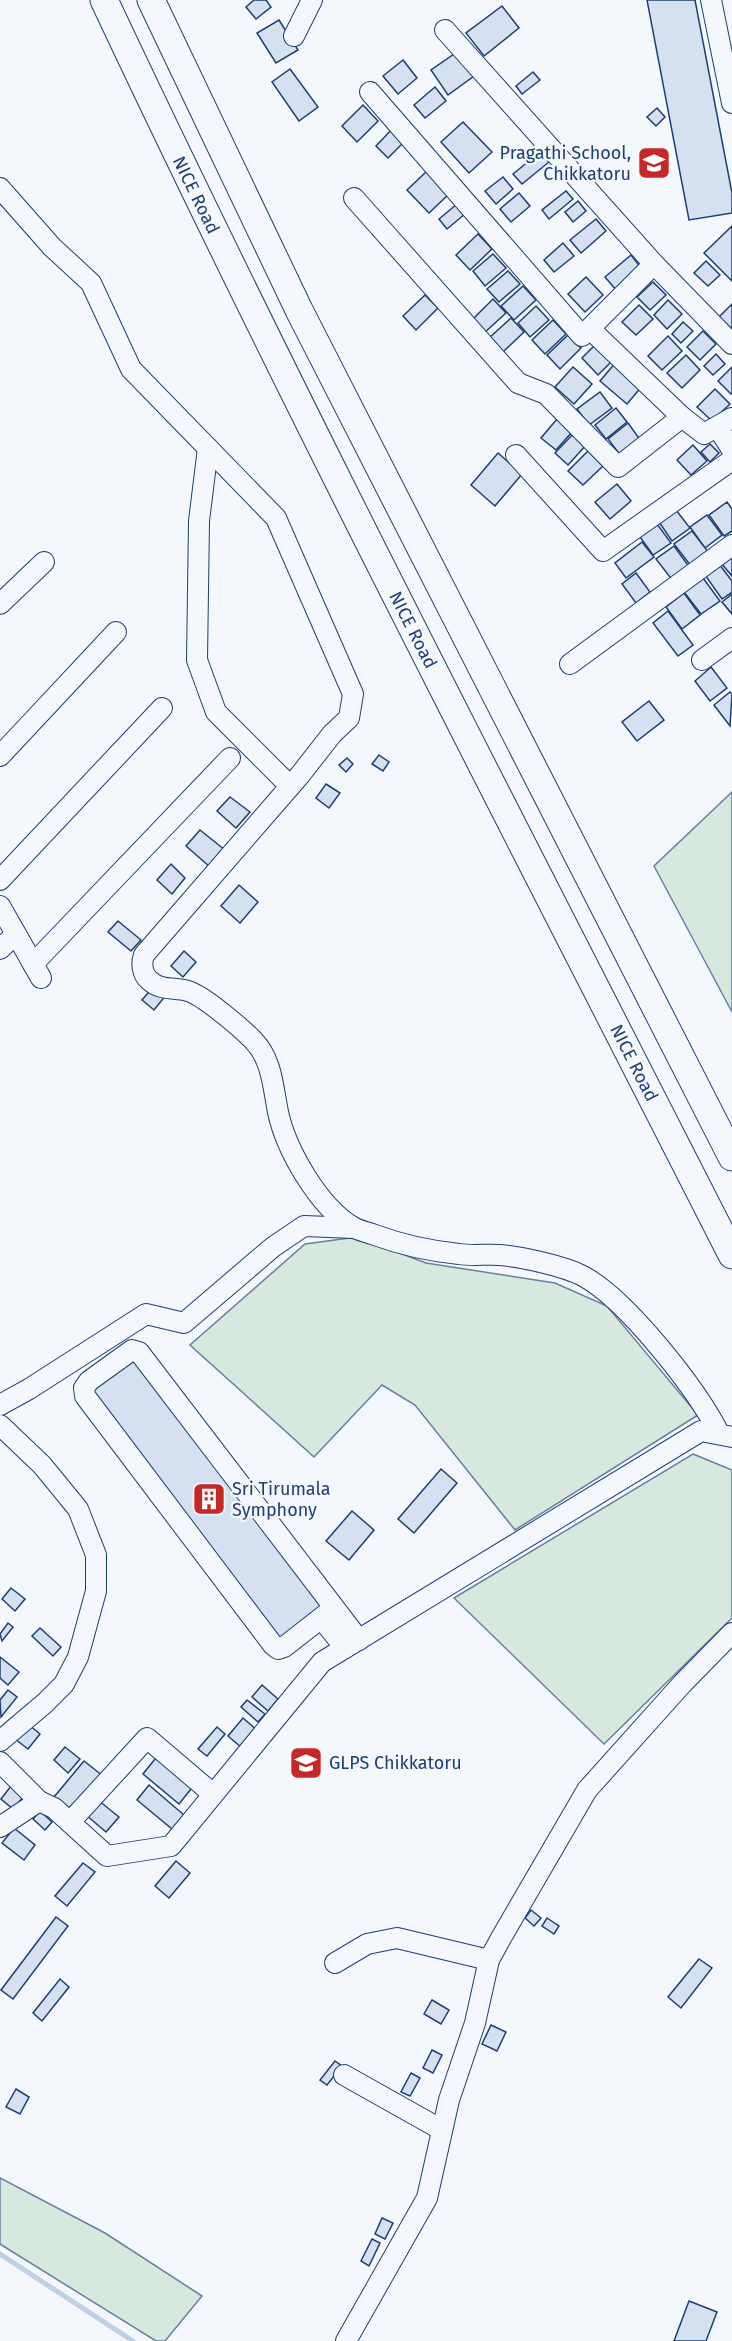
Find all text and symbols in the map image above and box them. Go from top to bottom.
place label: Pragathi School, Chikkatoru [500,142,631,185]
school or university icon: Pragathi School, Chikkatoru [636,145,672,181]
street label: NICE Road [168,153,224,237]
street label: NICE Road [384,588,442,672]
street label: NICE Road [605,1021,663,1105]
place label: Sri Tirumala Symphony [232,1478,330,1521]
building icon: Sri Tirumala Symphony [191,1481,227,1517]
school or university icon: GLPS Chikkatoru [288,1745,324,1781]
place label: GLPS Chikkatoru [329,1752,462,1774]

